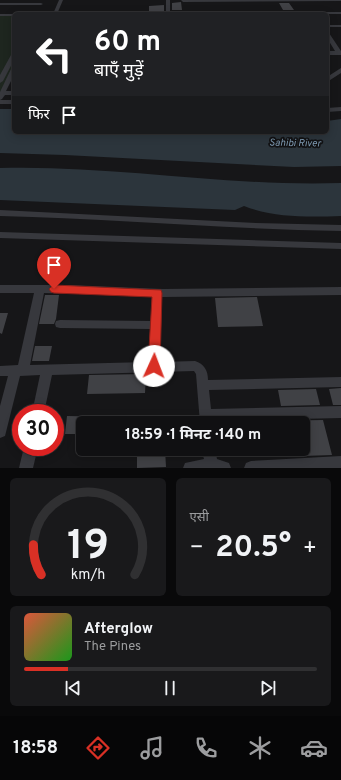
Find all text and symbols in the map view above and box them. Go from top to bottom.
text: 60 m [94,25,161,61]
icon: left [28,28,80,80]
text: बाएँ मुड़ें [94,60,144,83]
icon: arrive [58,104,80,126]
text: फिर [28,106,50,125]
water label: Sahibi River [269,137,322,150]
pin [37,248,71,289]
icon: arrive [43,254,65,276]
position arrow [133,345,175,387]
speed limit sign: 30 [12,404,64,456]
text: 18:59 · 1 मिनट · 140 m [125,426,261,445]
text: एसी [190,510,209,526]
text: 19 [67,521,109,574]
text: 20.5° [215,530,291,567]
text: − [190,535,204,562]
text: + [303,535,317,562]
text: km/h [70,566,105,584]
text: Afterglow [84,620,153,639]
text: The Pines [84,639,141,655]
icon: previous [62,677,84,699]
icon: pause [159,677,181,699]
icon: next [257,677,279,699]
icon: directions [84,734,112,762]
icon: music [138,734,166,762]
icon: phone [192,734,220,762]
icon: climate [246,734,274,762]
icon: car [300,734,328,762]
text: 18:58 [13,737,58,760]

